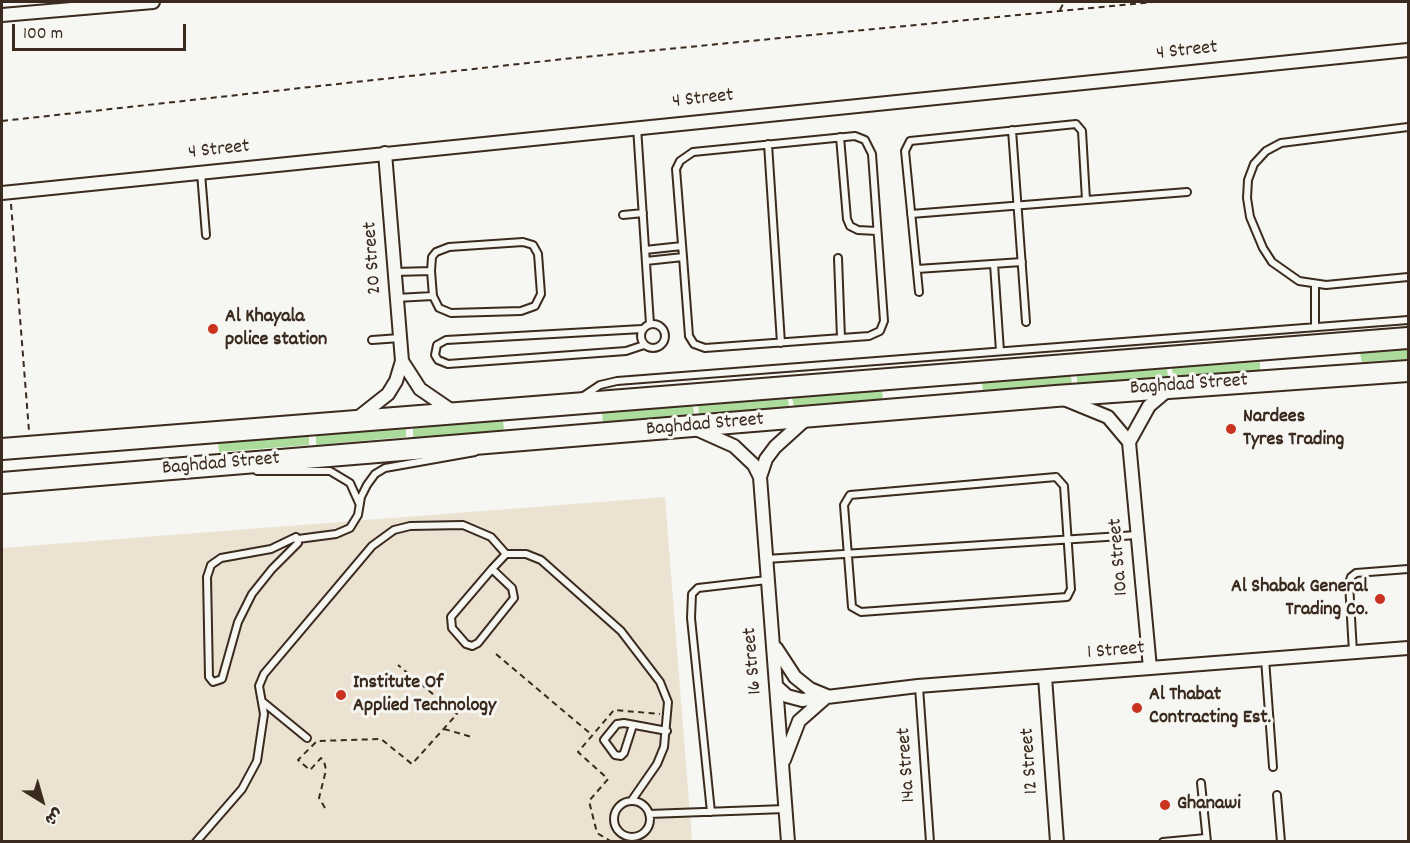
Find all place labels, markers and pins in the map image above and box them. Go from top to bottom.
place label: Al Khayala police station [225,306,327,353]
marker: Al Khayala police station [206,322,220,336]
place label: Nardees Tyres Trading [1243,406,1344,453]
marker: Nardees Tyres Trading [1224,422,1238,436]
place label: Al Shabak General Trading Co. [1231,576,1368,623]
marker: Al Shabak General Trading Co. [1373,592,1387,606]
place label: Institute Of Applied Technology [353,672,496,719]
place label: Al Thabat Contracting Est. [1149,684,1271,731]
marker: Institute Of Applied Technology [334,688,348,702]
marker: Al Thabat Contracting Est. [1130,701,1144,715]
place label: Ghanawi [1177,793,1241,817]
marker: Ghanawi [1158,798,1172,812]

